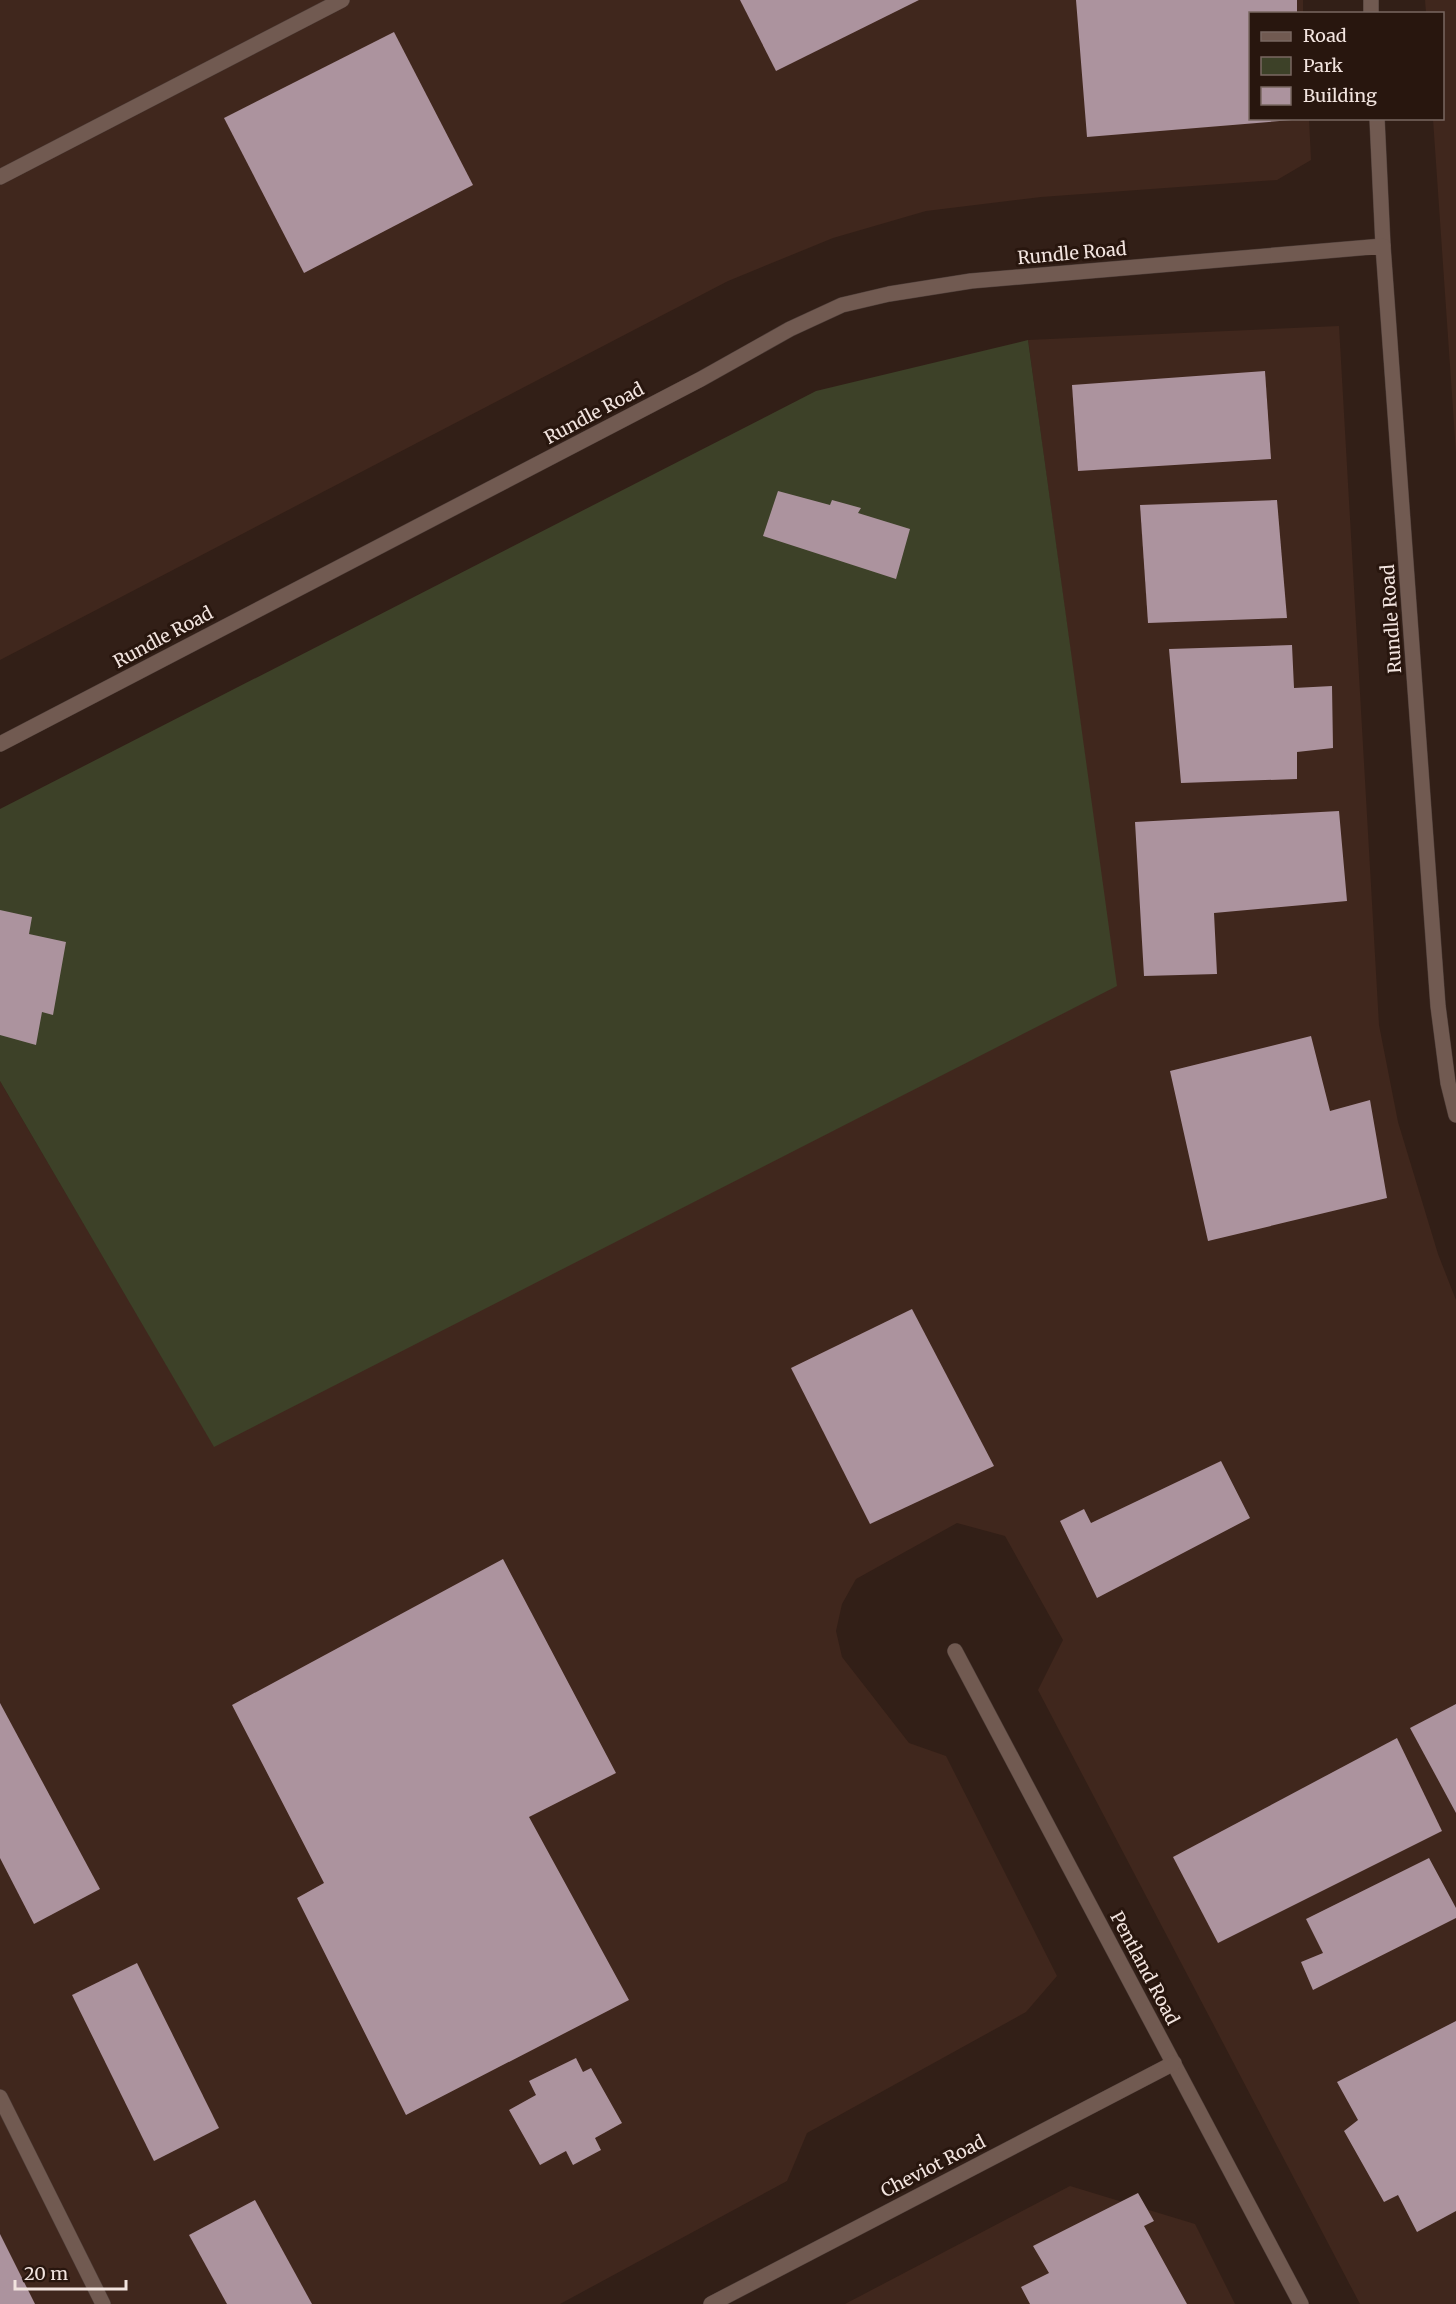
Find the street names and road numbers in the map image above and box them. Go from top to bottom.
street label: Rundle Road [1017,237,1128,269]
street label: Rundle Road [540,377,648,449]
street label: Rundle Road [1376,563,1406,674]
street label: Rundle Road [109,601,217,673]
street label: Pentland Road [1105,1907,1185,2029]
street label: Cheviot Road [877,2130,989,2202]

